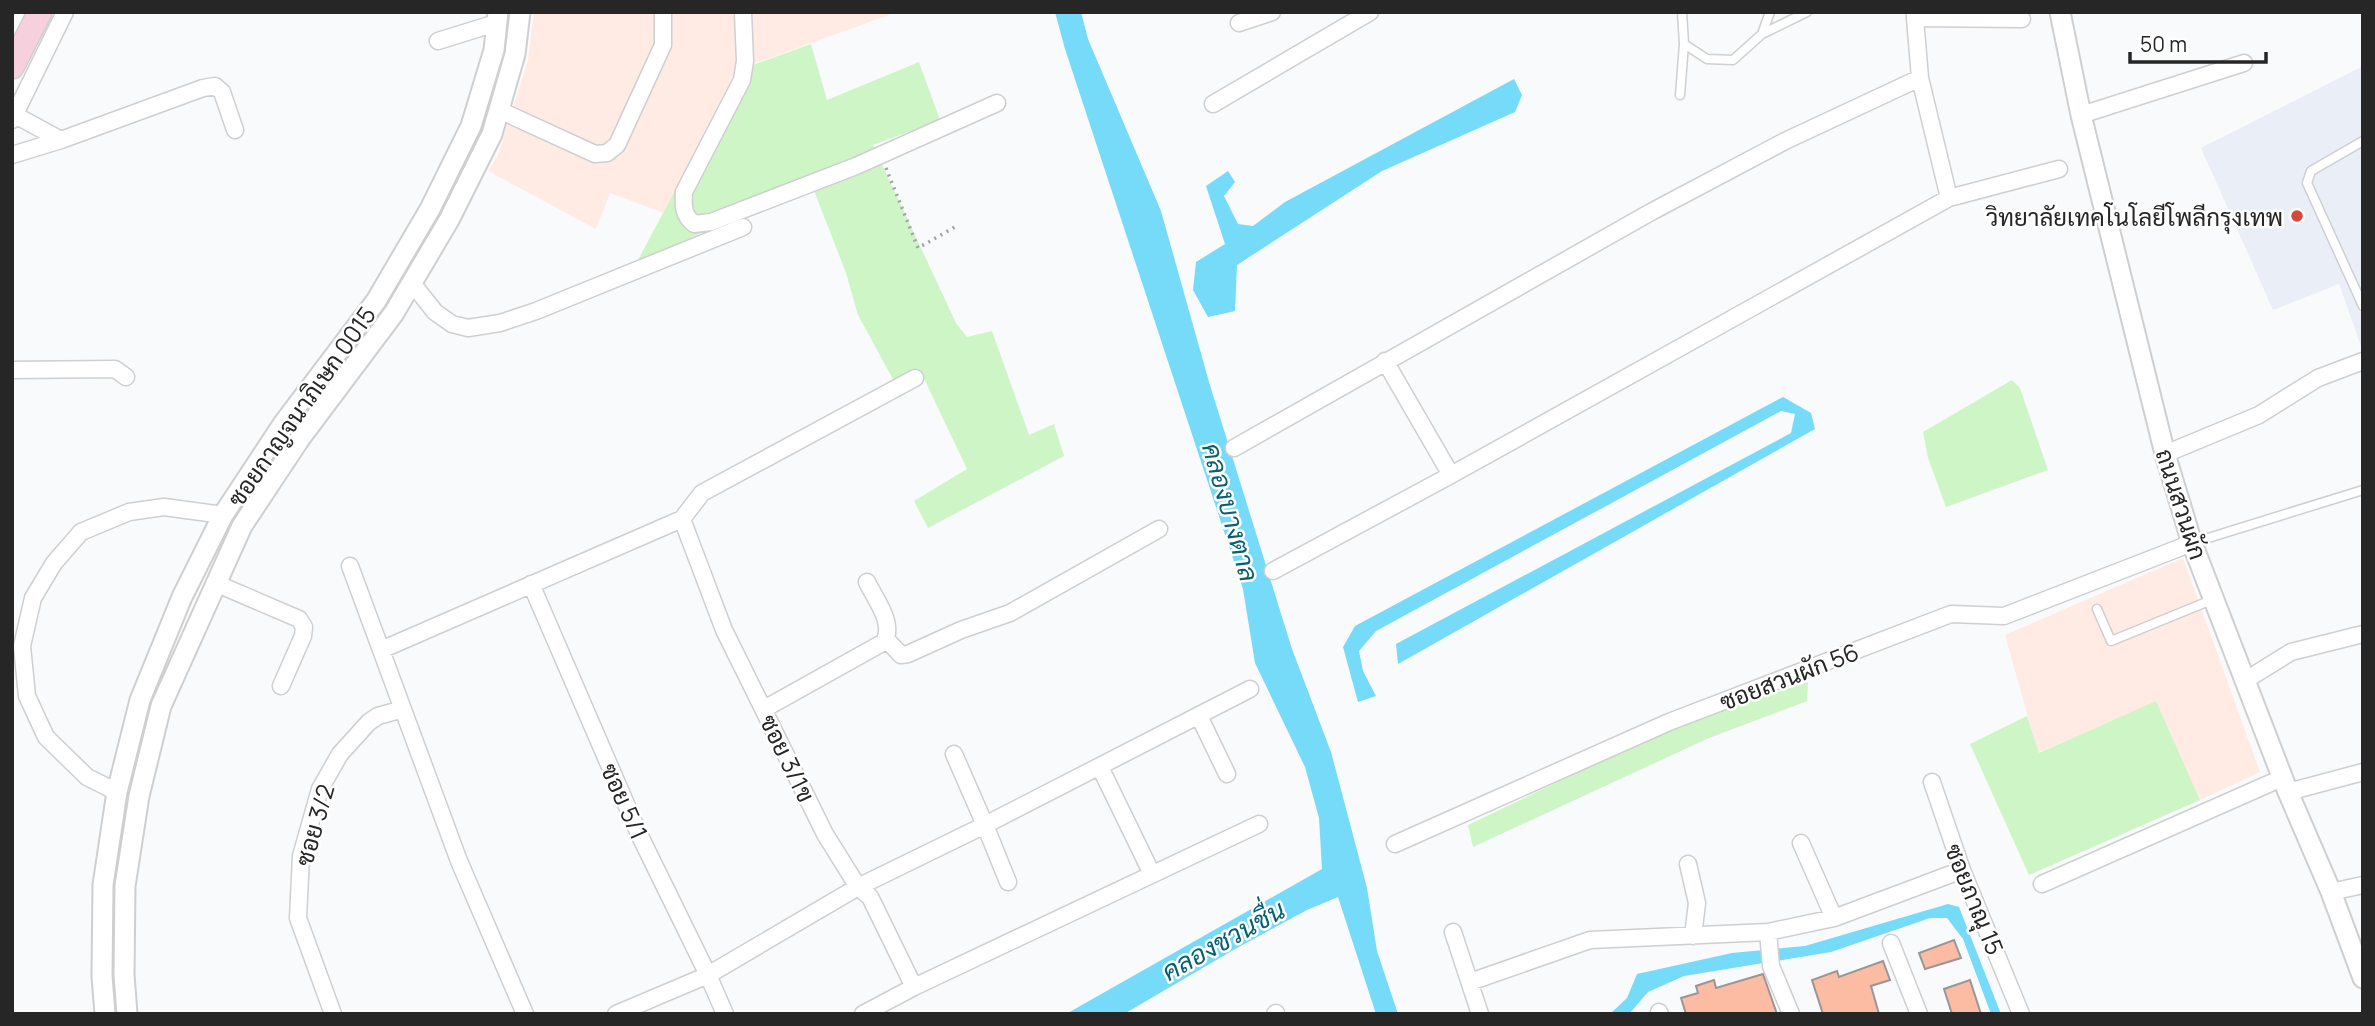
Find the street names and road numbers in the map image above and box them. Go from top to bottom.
street label: ซอยกาญจนาภิเษก 0015 [219,299,383,513]
street label: ถนนสวนผัก [2149,444,2215,564]
street label: ซอยสวนผัก 56 [1715,634,1863,718]
street label: ซอย 3/1ข [753,709,823,807]
street label: ซอย 5/1 [594,758,656,844]
street label: ซอย 3/2 [287,780,341,870]
street label: ซอยภาณุ 15 [1937,839,2012,960]

